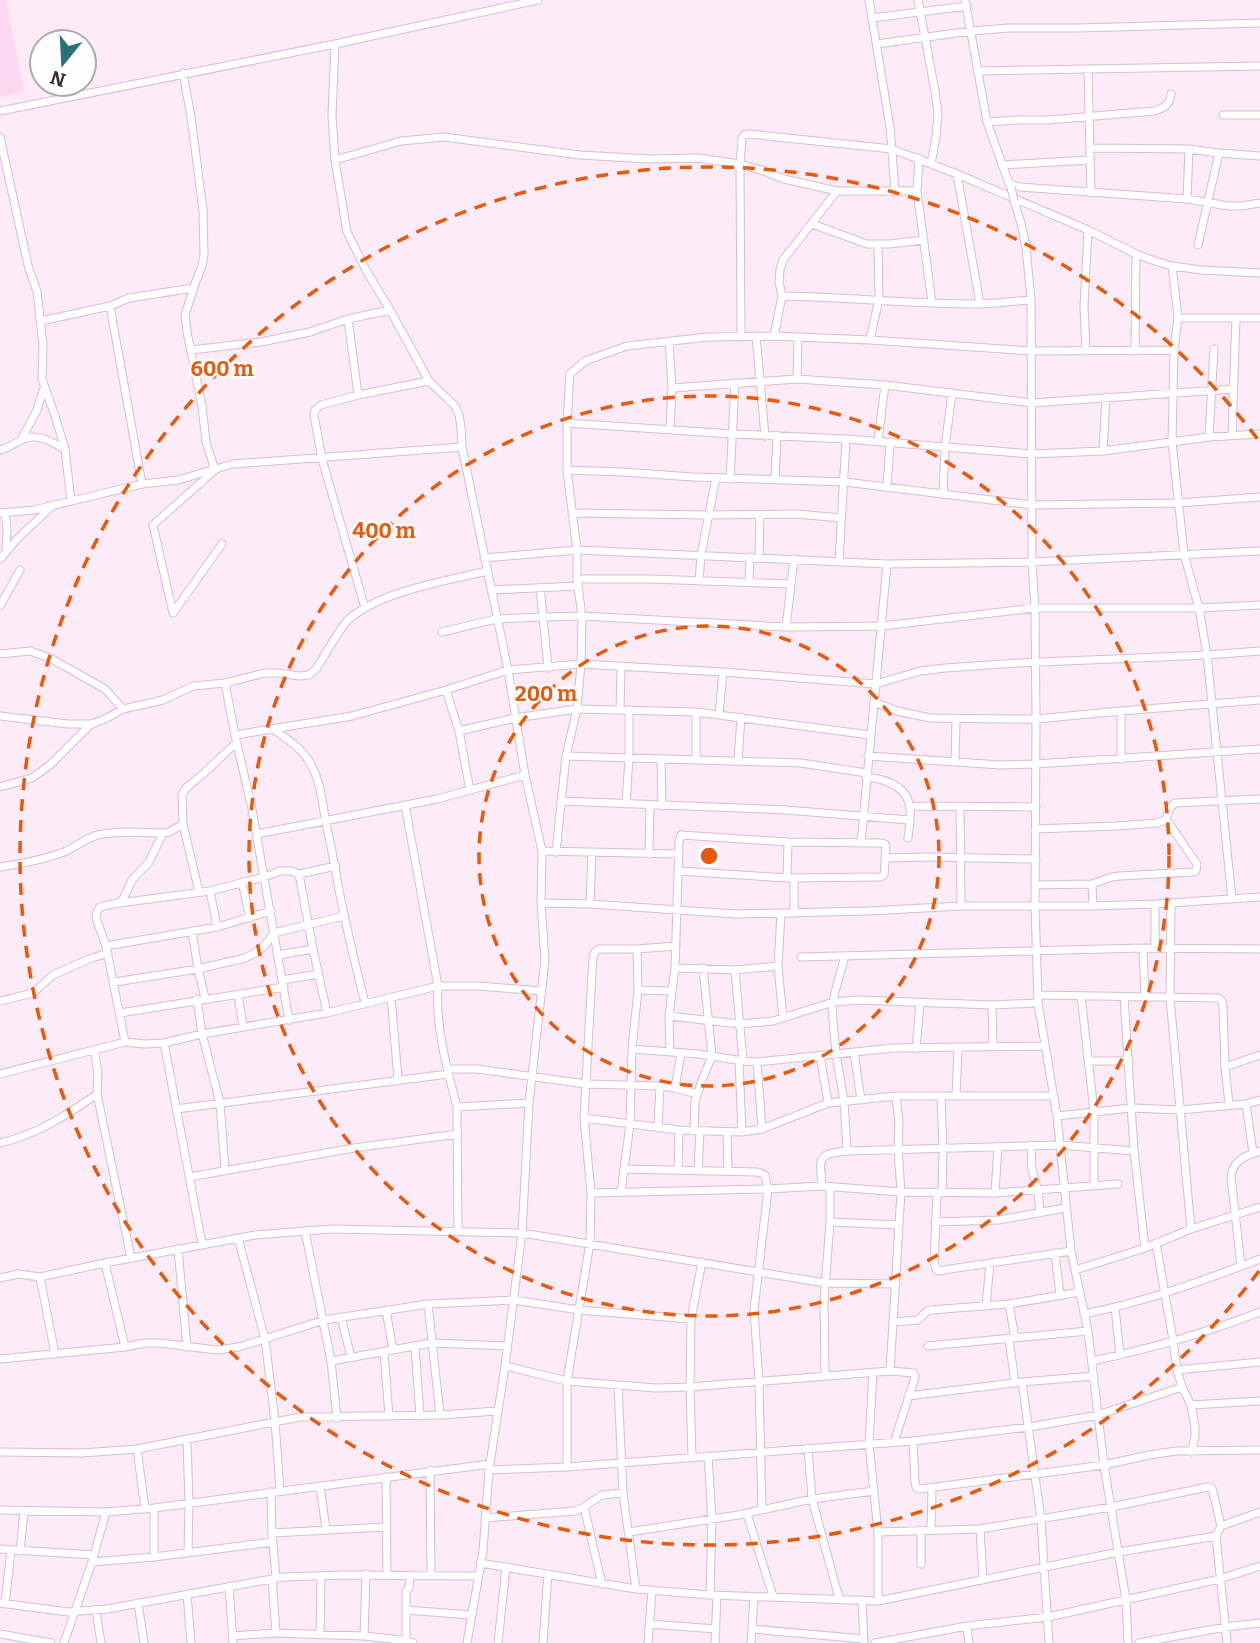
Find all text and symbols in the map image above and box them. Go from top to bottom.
north arrow [28,28,98,98]
text: N [47,65,68,92]
text: 600 m [191,356,253,382]
text: 400 m [352,518,416,544]
text: 200 m [515,681,577,707]
centre of rings [697,844,721,868]

